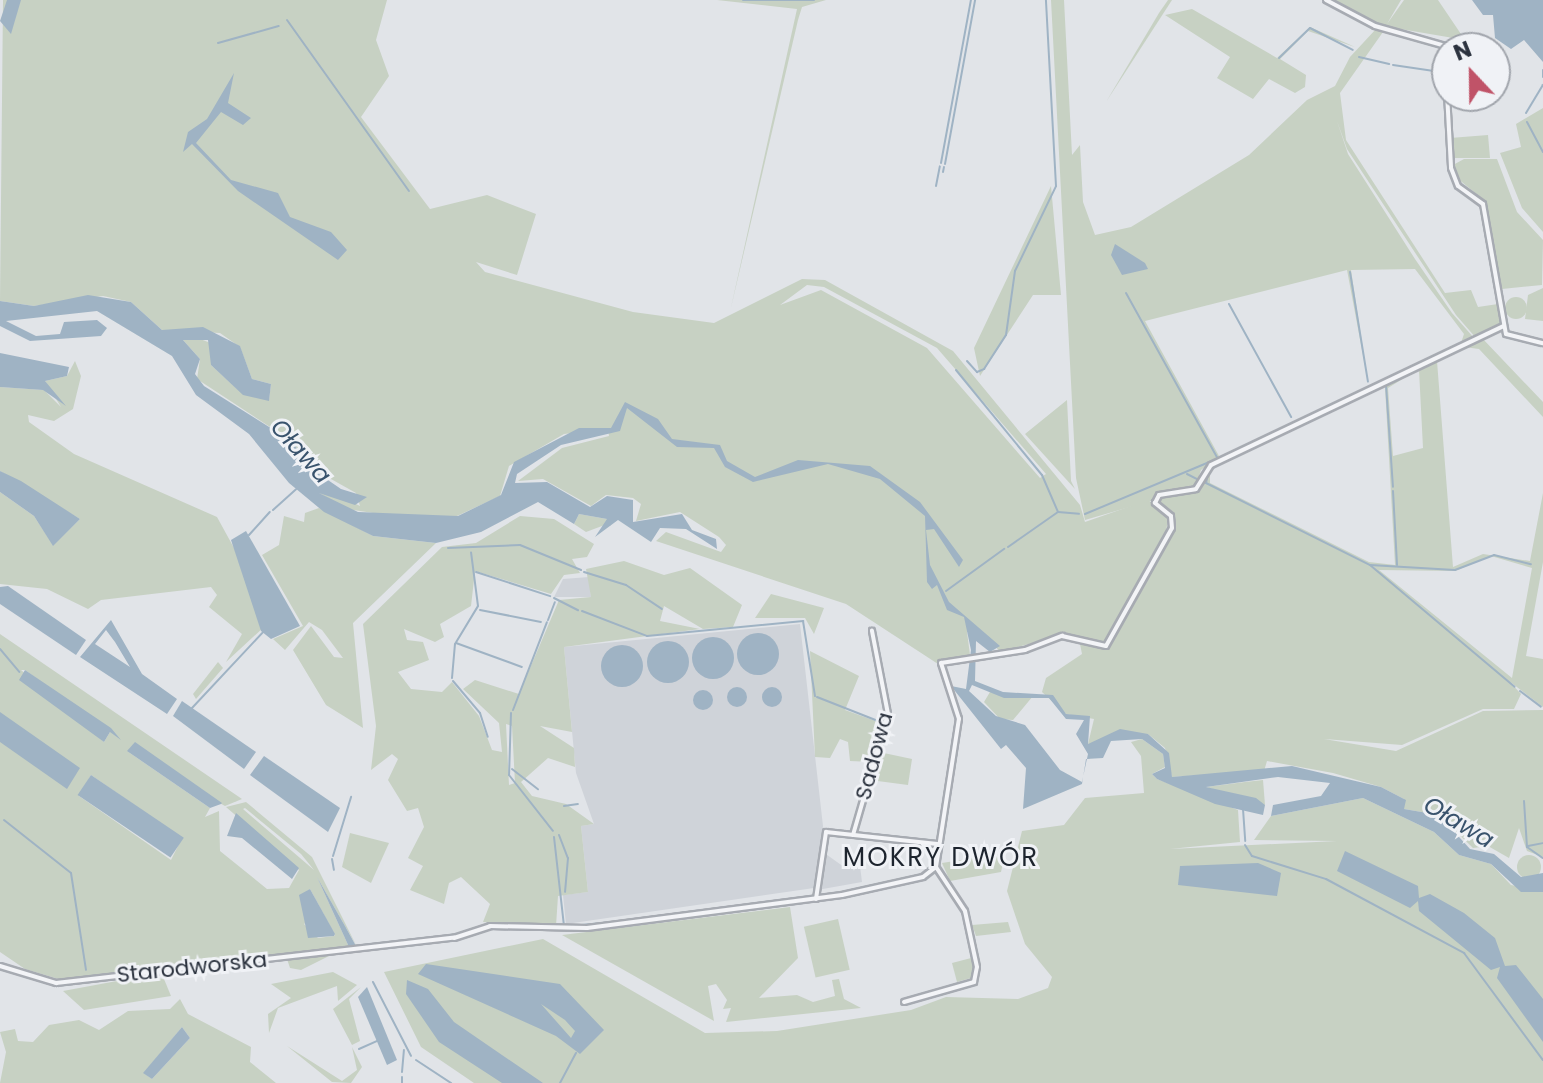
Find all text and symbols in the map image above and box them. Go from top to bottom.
north arrow [1431,32,1511,112]
text: N [1449,34,1476,69]
water label: Oława [265,413,337,489]
street label: Sadowa [850,709,898,803]
water label: Oława [1419,790,1499,854]
district label: MOKRY DWÓR [843,842,1039,874]
street label: Starodworska [116,946,268,988]

